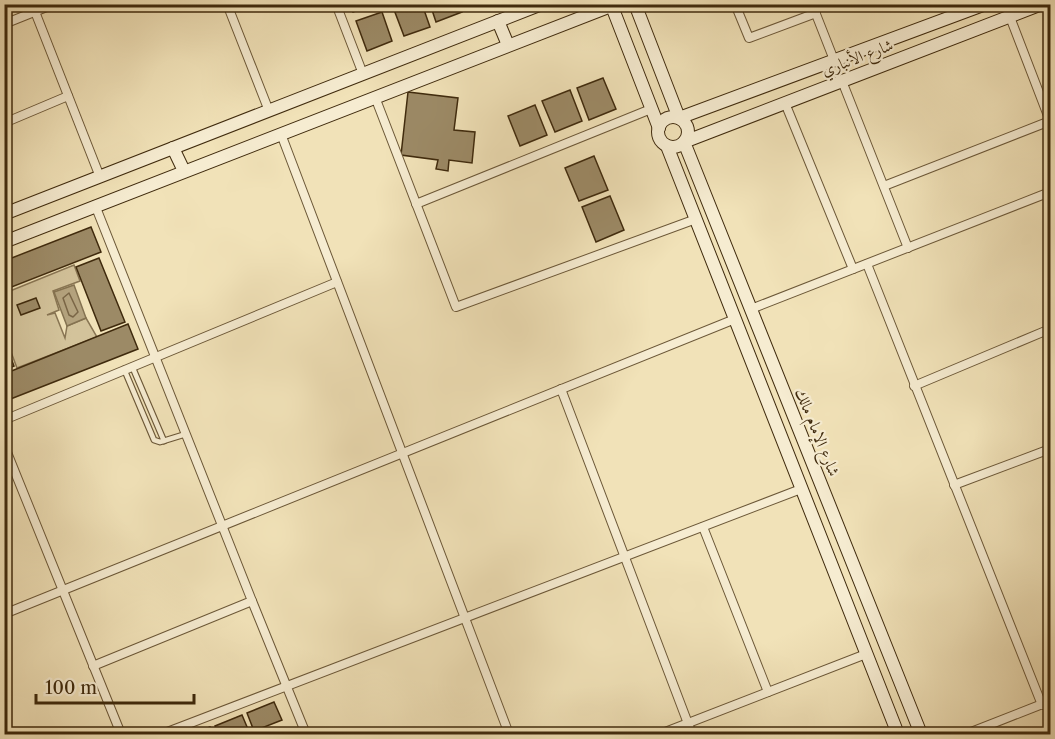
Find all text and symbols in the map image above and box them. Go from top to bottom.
street label: شارع الأنباري [818,33,897,84]
street label: شارع الإمام مالك [787,385,845,481]
scale bar [36,667,194,705]
text: 100 m [45,677,97,699]

